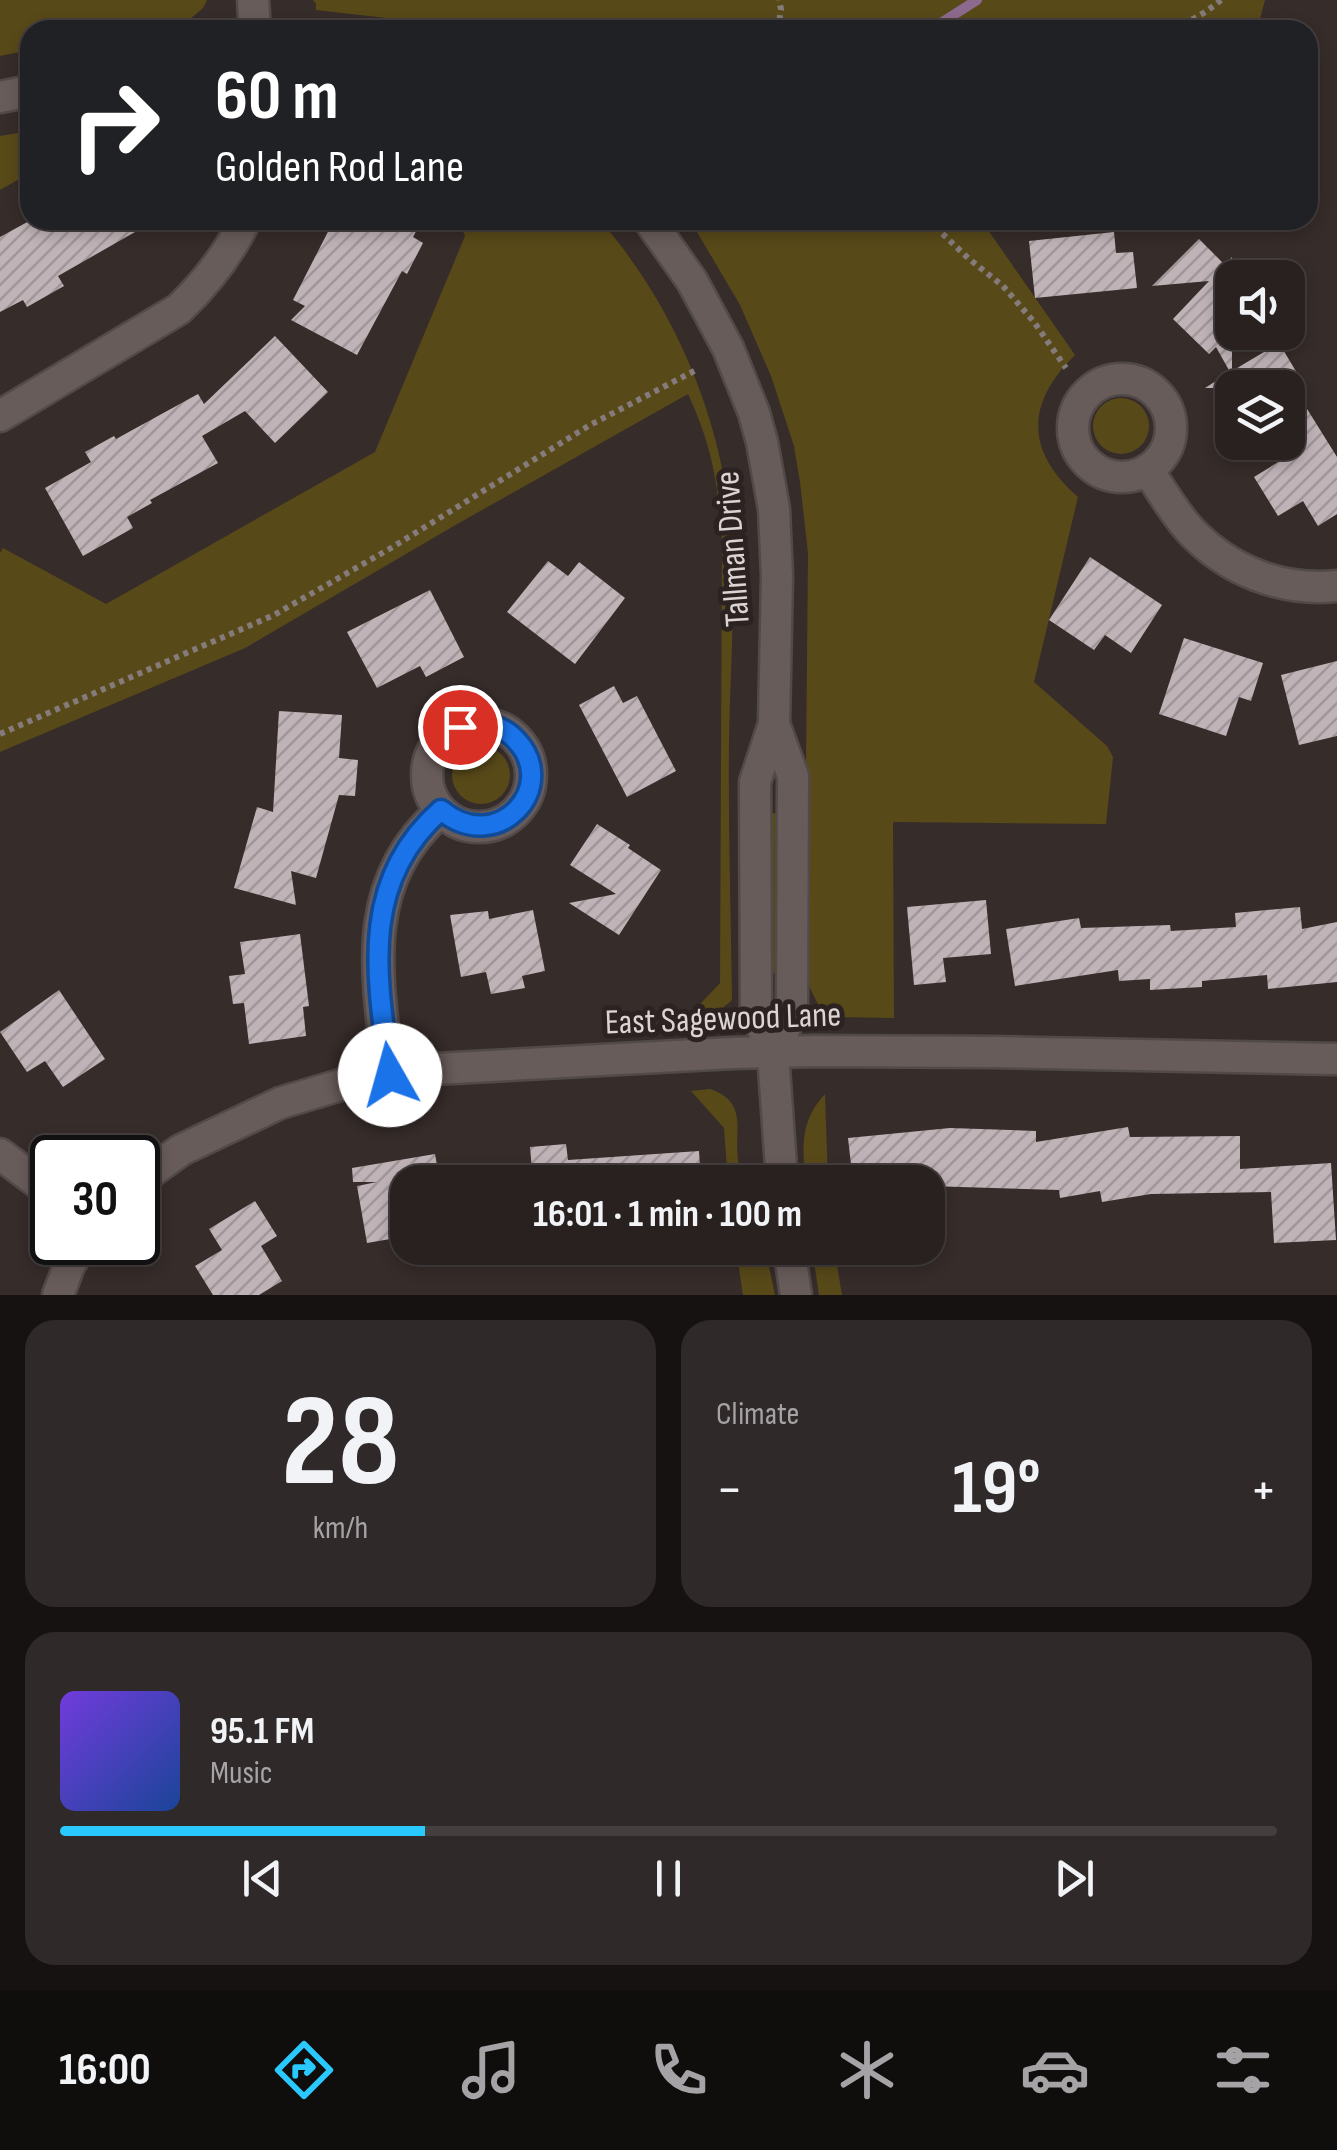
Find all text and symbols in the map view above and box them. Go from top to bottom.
text: 60 m [215,55,339,139]
icon: right [50,60,180,190]
text: Golden Rod Lane [215,140,464,195]
map controls [1215,260,1305,460]
button: sound [1215,260,1305,350]
button: layers [1215,370,1305,460]
street label: Tallman Drive [706,470,760,628]
pin [418,685,503,770]
icon: arrive [433,700,488,755]
street label: East Sagewood Lane [604,993,842,1045]
position arrow [338,1023,442,1127]
speed limit sign: 30 [30,1135,160,1265]
text: 16:01 · 1 min · 100 m [533,1192,802,1237]
text: 28 [281,1366,400,1522]
text: Climate [716,1395,799,1434]
text: 19° [952,1444,1041,1535]
text: − [716,1457,743,1524]
text: + [1250,1457,1277,1524]
text: km/h [313,1509,368,1548]
text: 95.1 FM [210,1709,314,1754]
text: Music [210,1754,273,1793]
icon: previous [235,1851,290,1906]
icon: pause [641,1851,696,1906]
icon: next [1047,1851,1102,1906]
icon: directions [269,2035,339,2105]
icon: music [456,2035,526,2105]
icon: phone [644,2035,714,2105]
icon: climate [832,2035,902,2105]
icon: car [1020,2035,1090,2105]
icon: filters [1208,2035,1278,2105]
text: 16:00 [59,2043,151,2098]

